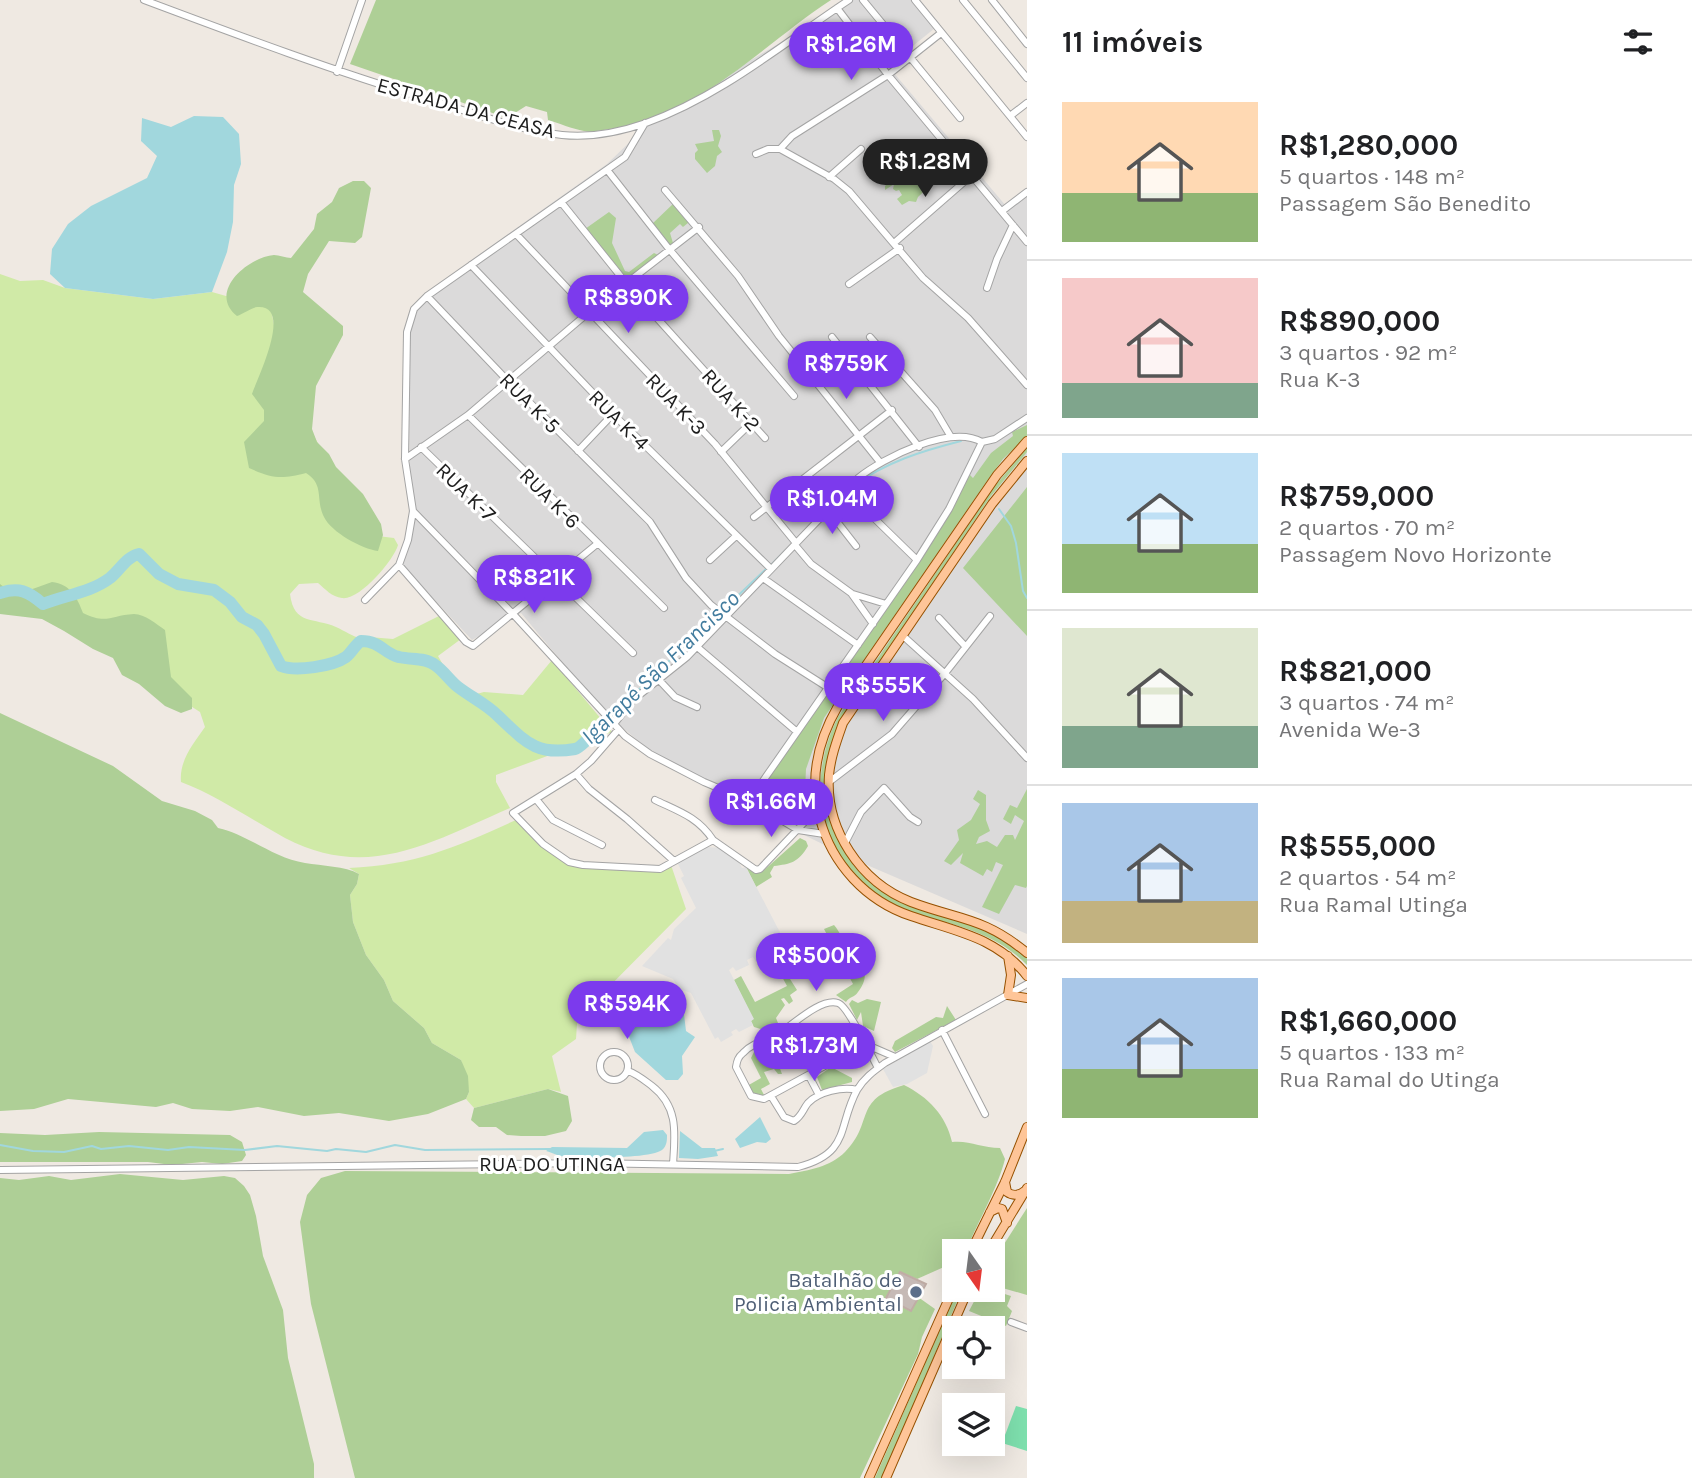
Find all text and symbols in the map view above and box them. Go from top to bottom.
pin: R$1.26M [786,22,916,82]
icon: filters [1619,23,1657,61]
text: 11 imóveis [1062,24,1203,60]
text: R$1.26M [805,31,897,58]
street label: ESTRADA DA CEASA [374,73,558,143]
text: R$1,280,000 [1279,127,1458,163]
icon: home [1118,130,1202,214]
pin: R$1.28M [860,140,990,199]
text: R$1.28M [879,148,971,175]
text: 5 quartos · 148 m² [1279,163,1465,190]
text: Passagem São Benedito [1279,190,1531,217]
pin: R$890K [571,276,685,335]
text: R$890K [583,284,673,311]
text: R$890,000 [1279,303,1440,339]
icon: home [1118,306,1202,390]
text: 3 quartos · 92 m² [1279,339,1458,366]
pin: R$759K [789,342,903,401]
text: R$759K [804,350,888,377]
street label: RUA K-2 [697,364,765,436]
text: Rua K-3 [1279,366,1361,393]
street label: RUA K-5 [495,368,565,438]
street label: RUA K-3 [641,368,711,440]
street label: RUA K-4 [584,385,654,455]
street label: RUA K-7 [431,458,501,526]
street label: RUA K-6 [515,463,585,533]
pin: R$1.04M [767,476,897,536]
text: R$759,000 [1279,478,1434,514]
icon: home [1118,481,1202,565]
text: R$1.04M [786,485,878,512]
text: 2 quartos · 70 m² [1279,514,1455,541]
text: Passagem Novo Horizonte [1279,541,1552,568]
pin: R$821K [477,556,591,615]
text: R$821K [493,564,575,591]
water label: Igarapé São Francisco [576,585,745,750]
text: R$821,000 [1279,653,1432,689]
icon: home [1118,656,1202,740]
pin: R$555K [826,664,940,723]
text: R$555K [840,672,926,699]
text: 3 quartos · 74 m² [1279,689,1455,716]
text: Avenida We-3 [1279,716,1421,743]
pin: R$1.66M [706,780,836,839]
text: R$1.66M [725,788,817,815]
text: R$555,000 [1279,828,1436,864]
icon: home [1118,831,1202,915]
text: 2 quartos · 54 m² [1279,864,1457,891]
text: Rua Ramal Utinga [1279,891,1468,918]
pin: R$500K [759,934,873,993]
text: R$500K [772,942,860,969]
pin: R$594K [570,982,684,1041]
text: R$594K [584,990,670,1017]
text: R$1,660,000 [1279,1003,1457,1039]
icon: home [1118,1006,1202,1090]
pin: R$1.73M [749,1024,879,1083]
text: R$1.73M [769,1032,859,1059]
text: 5 quartos · 133 m² [1279,1039,1465,1066]
text: Rua Ramal do Utinga [1279,1066,1500,1093]
street label: RUA DO UTINGA [479,1152,625,1176]
north arrow [942,1239,1004,1302]
map controls [942,1239,1005,1456]
place label: Batalhão de Policia Ambiental [734,1268,902,1316]
marker: Batalhão de Policia Ambiental [908,1284,924,1300]
button: locate [942,1316,1005,1379]
button: layers [942,1393,1005,1456]

